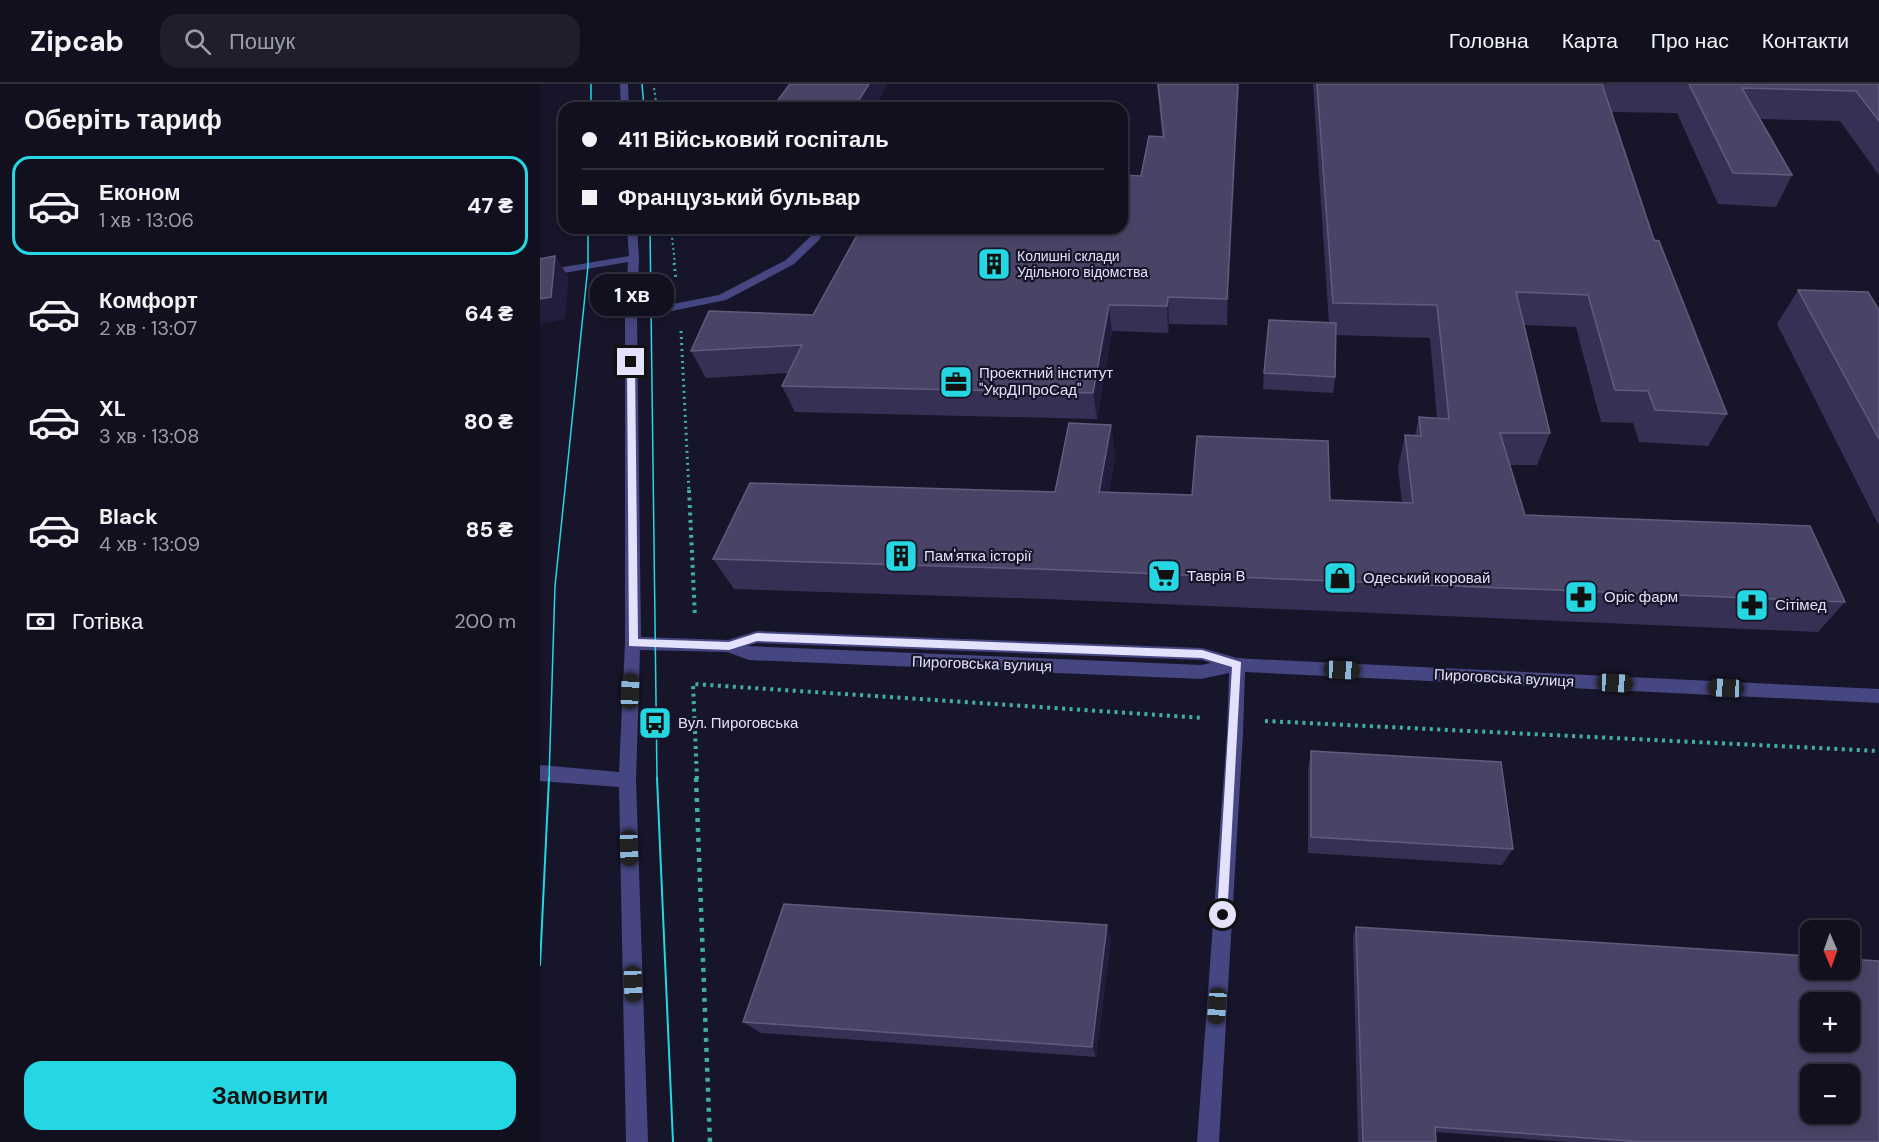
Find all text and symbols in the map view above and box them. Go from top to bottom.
search box [160,14,580,68]
text: Zipcab [30,23,124,60]
icon: search [181,25,214,58]
text: Пошук [229,27,295,56]
text: Головна [1449,27,1529,55]
text: Карта [1562,27,1618,55]
text: Про нас [1651,27,1729,55]
text: Контакти [1762,27,1849,55]
text: Оберіть тариф [24,102,222,137]
text: 411 Військовий госпіталь [618,125,889,154]
text: Економ [99,178,181,207]
icon: car [27,179,81,233]
text: Французький бульвар [618,183,861,212]
text: 47 ₴ [467,191,513,220]
text: 1 хв · 13:06 [99,207,194,233]
building icon: Колишні склади Удільного відомства [976,246,1012,282]
place label: Колишні склади Удільного відомства [1017,247,1148,281]
callout: 1 хв [589,275,673,317]
text: 1 хв [614,282,650,308]
text: Комфорт [99,286,198,315]
icon: car [27,287,81,341]
text: 64 ₴ [465,299,513,328]
text: 2 хв · 13:07 [99,315,197,341]
route end [617,348,644,375]
place label: Проектний інститут "УкрДІПроСад" [979,363,1113,400]
office icon: Проектний інститут "УкрДІПроСад" [938,364,974,400]
text: XL [99,394,126,423]
icon: car [27,395,81,449]
text: 80 ₴ [464,407,513,436]
text: 3 хв · 13:08 [99,423,199,449]
text: Black [99,502,158,531]
icon: car [27,503,81,557]
text: 85 ₴ [466,515,513,544]
text: 4 хв · 13:09 [99,531,200,557]
building icon: Пам'ятка історії [883,538,919,574]
place label: Пам'ятка історії [924,546,1033,566]
supermarket icon: Таврія В [1146,558,1182,594]
shop icon: Одеський коровай [1322,560,1358,596]
place label: Таврія В [1187,566,1246,586]
place label: Одеський коровай [1363,568,1490,588]
pharmacy icon: Оріс фарм [1563,579,1599,615]
place label: Оріс фарм [1604,587,1678,607]
pharmacy icon: Сітімед [1734,587,1770,623]
place label: Сітімед [1775,595,1827,615]
icon: cash [24,605,57,638]
text: Готівка [72,607,143,636]
text: 200 m [454,608,516,634]
street label: Пироговська вулиця [912,652,1052,676]
car [1324,660,1360,680]
street label: Пироговська вулиця [1433,664,1575,692]
car [620,673,640,709]
car [1597,673,1633,693]
car [1708,678,1744,698]
bus stop icon: Вул. Пироговська [637,705,673,741]
place label: Вул. Пироговська [678,713,799,733]
car [619,830,639,866]
route start [1209,901,1236,928]
north arrow [1800,920,1860,980]
map controls [1800,920,1860,1124]
car [623,966,643,1002]
car [1207,987,1227,1025]
button: + [1800,992,1860,1052]
button: Замовити [24,1061,516,1130]
button: − [1800,1064,1860,1124]

